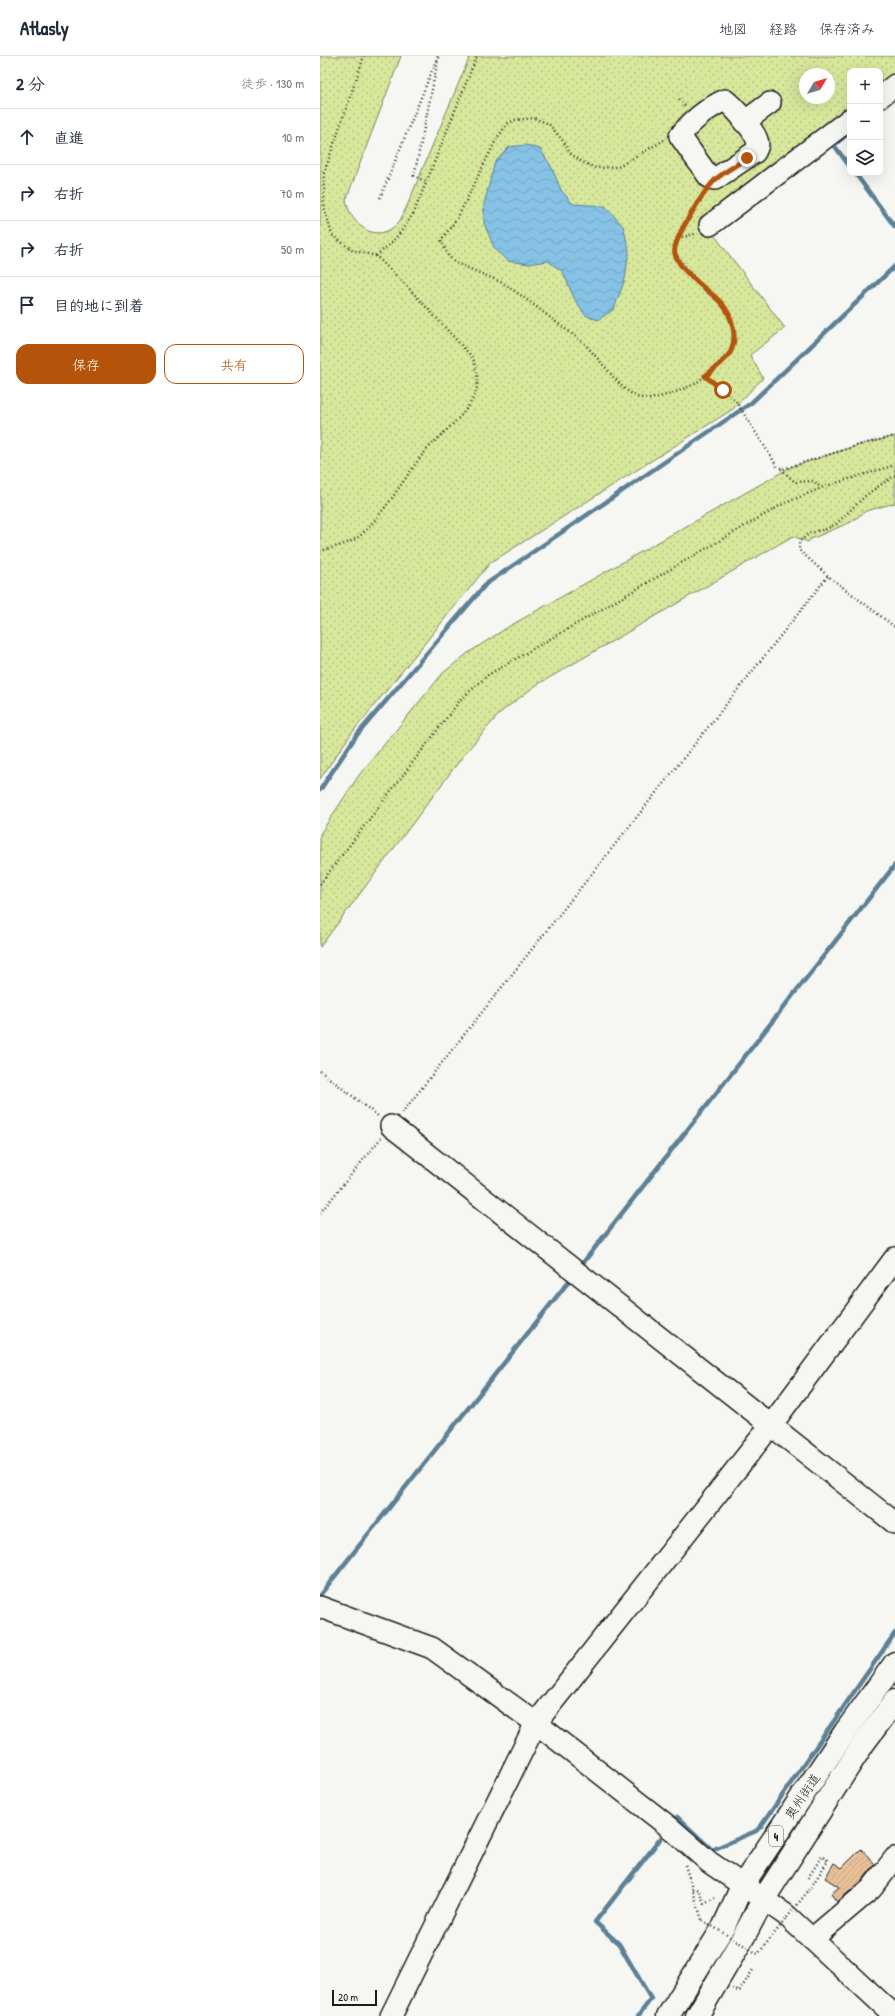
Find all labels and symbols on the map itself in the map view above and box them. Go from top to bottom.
north arrow [799,68,835,104]
route end [738,149,756,167]
route start [714,381,732,399]
street label: 奥州街道 [780,1769,824,1823]
road number: 4 [769,1826,783,1846]
scale bar [332,1988,377,2007]

